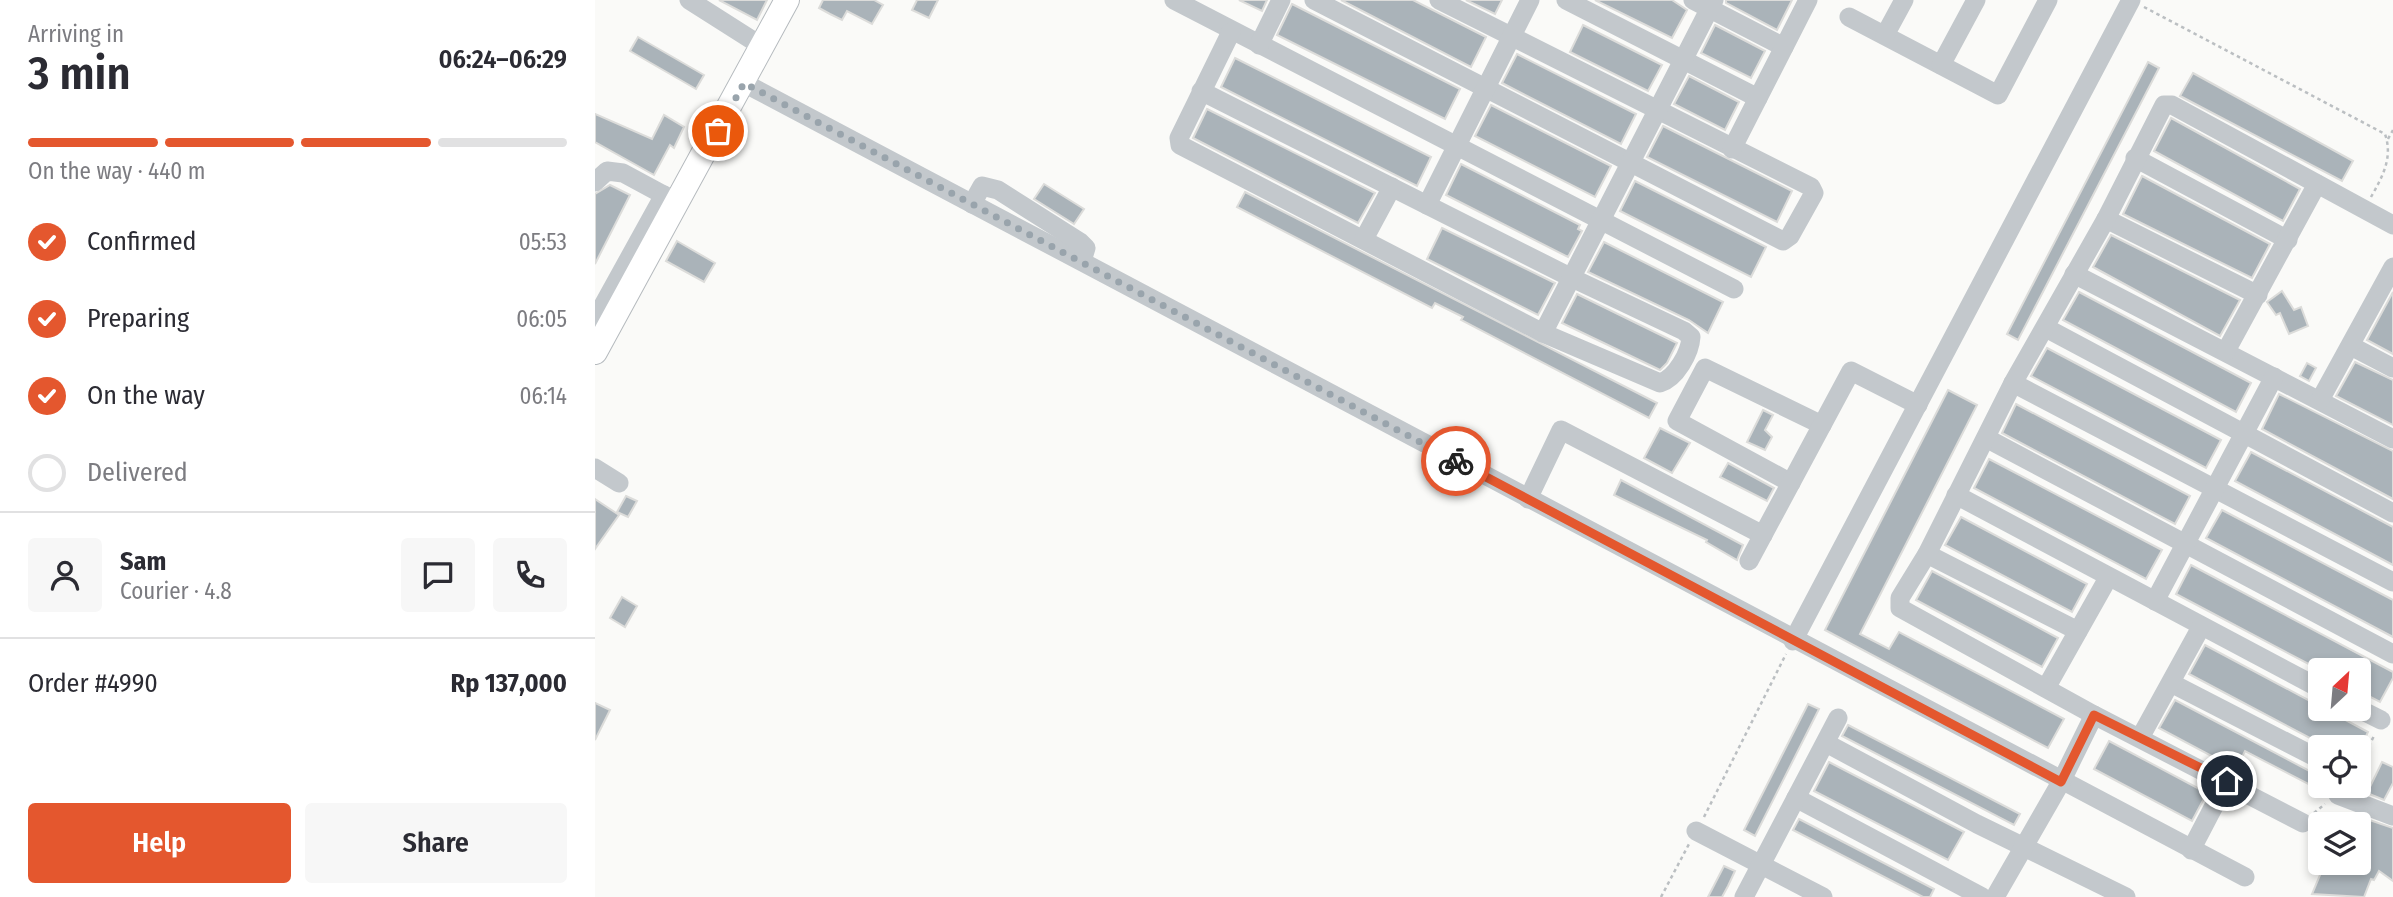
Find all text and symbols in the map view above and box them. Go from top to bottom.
text: Arriving in [28,20,124,48]
text: 06:24–06:29 [438,44,567,75]
text: 3 min [28,46,131,101]
pin [688,101,748,161]
icon: bag [699,112,737,150]
text: On the way · 440 m [28,157,205,185]
icon: check [28,223,66,261]
text: Confirmed [87,226,197,257]
text: 05:53 [519,228,567,256]
icon: check [28,300,66,338]
text: Preparing [87,303,189,334]
text: 06:05 [516,305,567,333]
icon: check [28,377,66,415]
text: On the way [87,380,205,411]
text: 06:14 [520,382,567,410]
courier [1421,426,1491,496]
icon: bike [1437,442,1475,480]
text: Delivered [87,457,188,488]
button: person [28,538,102,612]
button: chat [401,538,475,612]
button: phone [493,538,567,612]
text: Sam [120,546,166,577]
text: Courier · 4.8 [120,577,232,605]
north arrow [2308,658,2371,721]
map controls [2308,658,2371,875]
text: Order #4990 [28,668,158,699]
text: Rp 137,000 [451,668,567,699]
button: locate [2308,735,2371,798]
pin [2197,751,2257,811]
icon: home [2208,762,2246,800]
button: Help [28,803,291,883]
button: Share [305,803,567,883]
button: layers [2308,812,2371,875]

